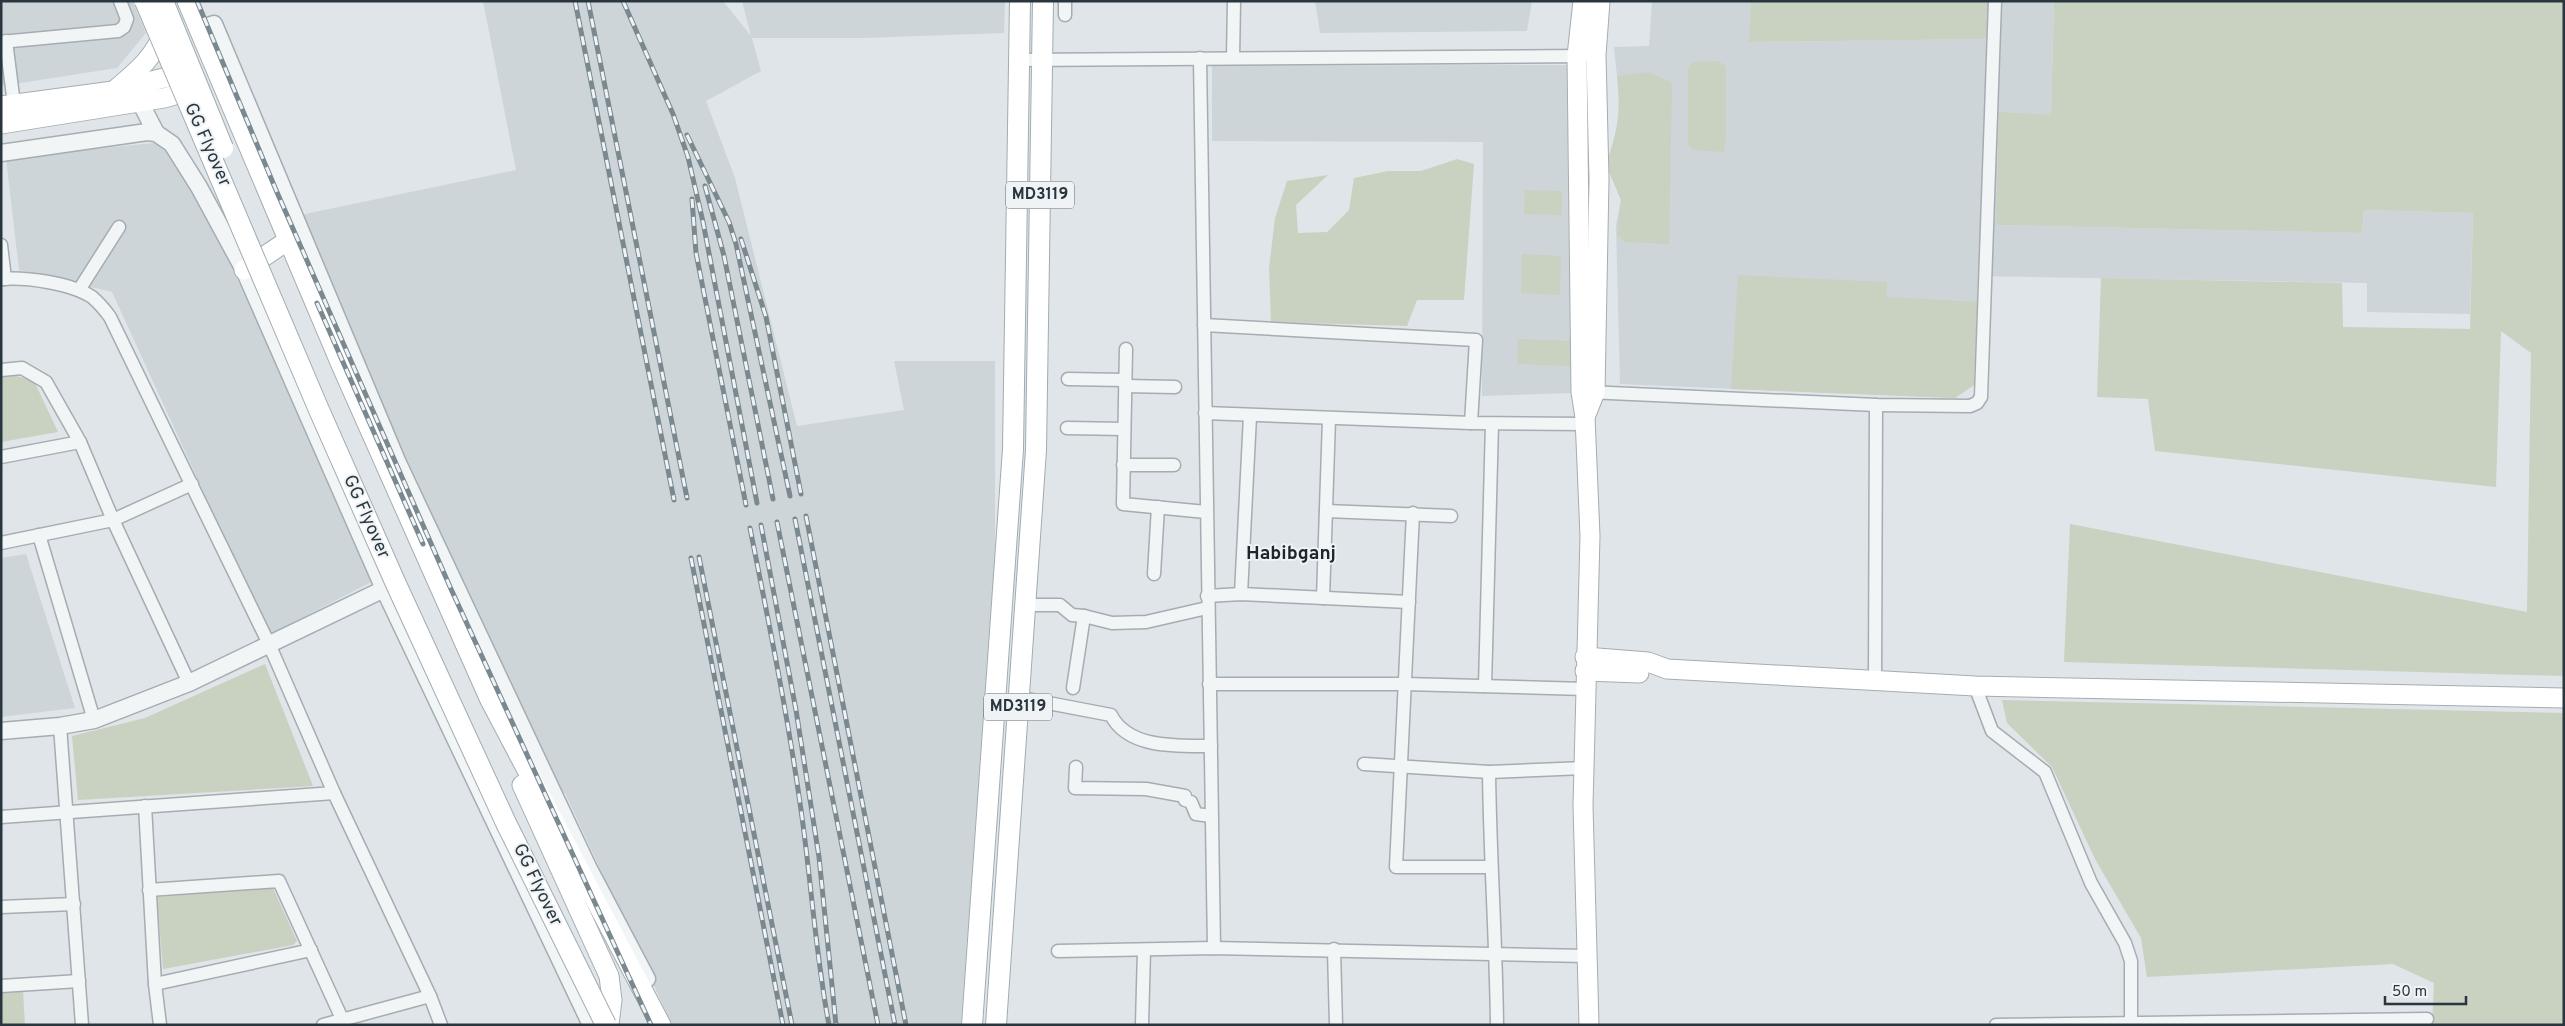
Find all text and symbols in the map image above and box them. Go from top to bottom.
street label: GG Flyover [178,100,236,190]
road number: MD3119 [1006,182,1074,208]
street label: GG Flyover [337,472,395,562]
district label: Habibganj [1246,542,1336,566]
road number: MD3119 [984,694,1052,720]
street label: GG Flyover [507,840,567,930]
scale bar [2385,974,2466,1006]
text: 50 m [2392,983,2427,1002]

